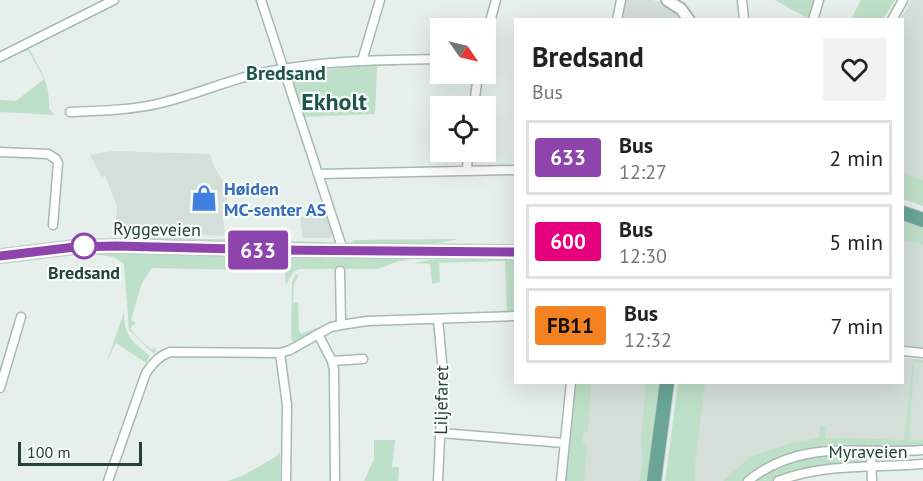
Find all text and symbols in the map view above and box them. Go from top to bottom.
north arrow [430,18,496,84]
map controls [430,18,496,162]
text: Bredsand [532,38,644,75]
button: heart [823,38,886,101]
district label: Bredsand [246,60,326,86]
text: Bus [532,79,563,105]
district label: Ekholt [301,86,367,117]
button: locate [430,96,496,162]
text: Bus [619,131,653,159]
text: 633 [550,144,586,171]
text: 2 min [829,144,883,172]
text: 12:27 [619,159,667,185]
place label: Høiden MC-senter AS [224,177,326,221]
shop icon: Høiden MC-senter AS [189,183,219,213]
text: Bus [619,215,653,243]
street label: Ryggeveien [113,217,201,241]
text: 600 [550,228,586,255]
text: 5 min [829,228,883,256]
line badge: 633 [224,230,292,270]
marker: Bredsand [71,233,97,259]
text: 633 [240,237,276,264]
text: 12:30 [619,243,667,269]
place label: Bredsand [48,261,120,284]
text: Bus [624,299,658,327]
text: FB11 [547,312,594,339]
text: 7 min [831,312,883,340]
text: 12:32 [624,327,672,353]
street label: Liljefaret [429,365,453,435]
scale bar [18,439,142,466]
street label: Myraveien [828,440,908,463]
text: 100 m [27,442,70,462]

